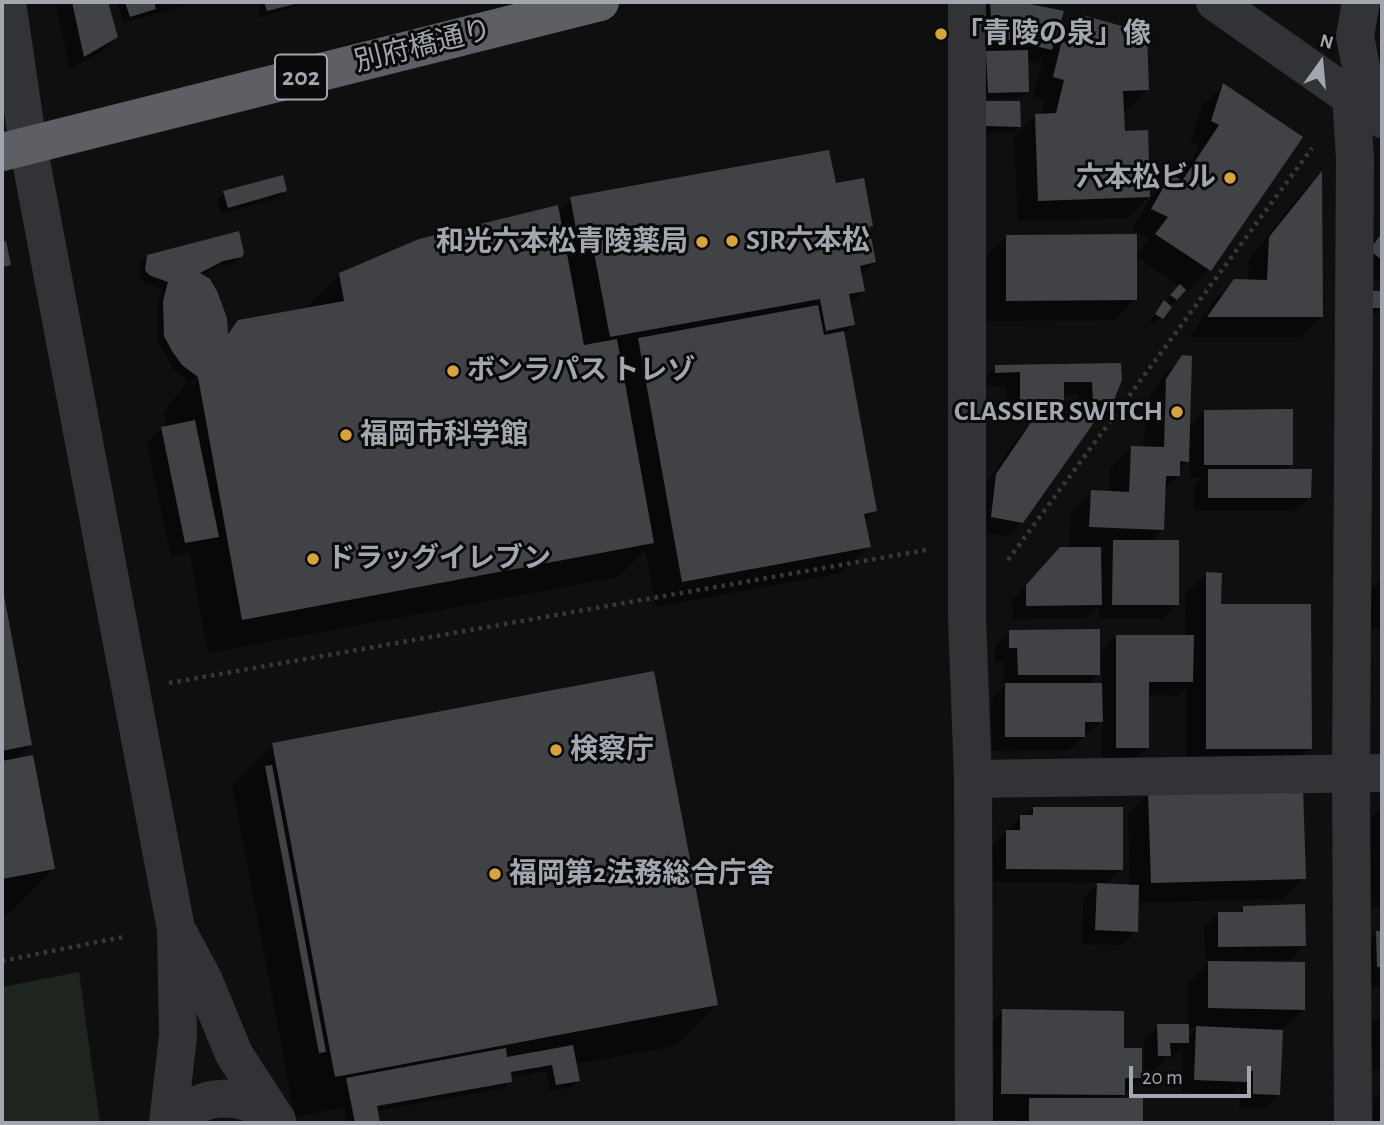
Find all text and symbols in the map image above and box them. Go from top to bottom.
street label: 別府橋通り [351,13,495,79]
place label: 「青陵の泉」像 [955,17,1151,51]
marker: 「青陵の泉」像 [933,26,949,42]
north arrow [1286,28,1356,98]
text: N [1318,31,1335,53]
road number: 202 [275,54,327,100]
place label: 六本松ビル [1076,161,1216,195]
marker: 六本松ビル [1222,170,1238,186]
place label: SJR六本松 [746,224,870,258]
place label: 和光六本松青陵薬局 [436,225,688,259]
marker: SJR六本松 [724,233,740,249]
marker: 和光六本松青陵薬局 [694,234,710,250]
place label: ボンラパス トレゾ [467,354,695,388]
marker: ボンラパス トレゾ [445,363,461,379]
place label: CLASSIER SWITCH [954,395,1163,429]
marker: CLASSIER SWITCH [1169,404,1185,420]
place label: 福岡市科学館 [360,418,528,452]
marker: 福岡市科学館 [338,427,354,443]
place label: ドラッグイレブン [327,542,551,576]
marker: ドラッグイレブン [305,551,321,567]
place label: 検察庁 [570,733,654,767]
marker: 検察庁 [548,742,564,758]
place label: 福岡第2法務総合庁舎 [509,857,774,891]
marker: 福岡第2法務総合庁舎 [487,866,503,882]
scale bar [1132,1052,1254,1096]
text: 20 m [1142,1067,1183,1088]

